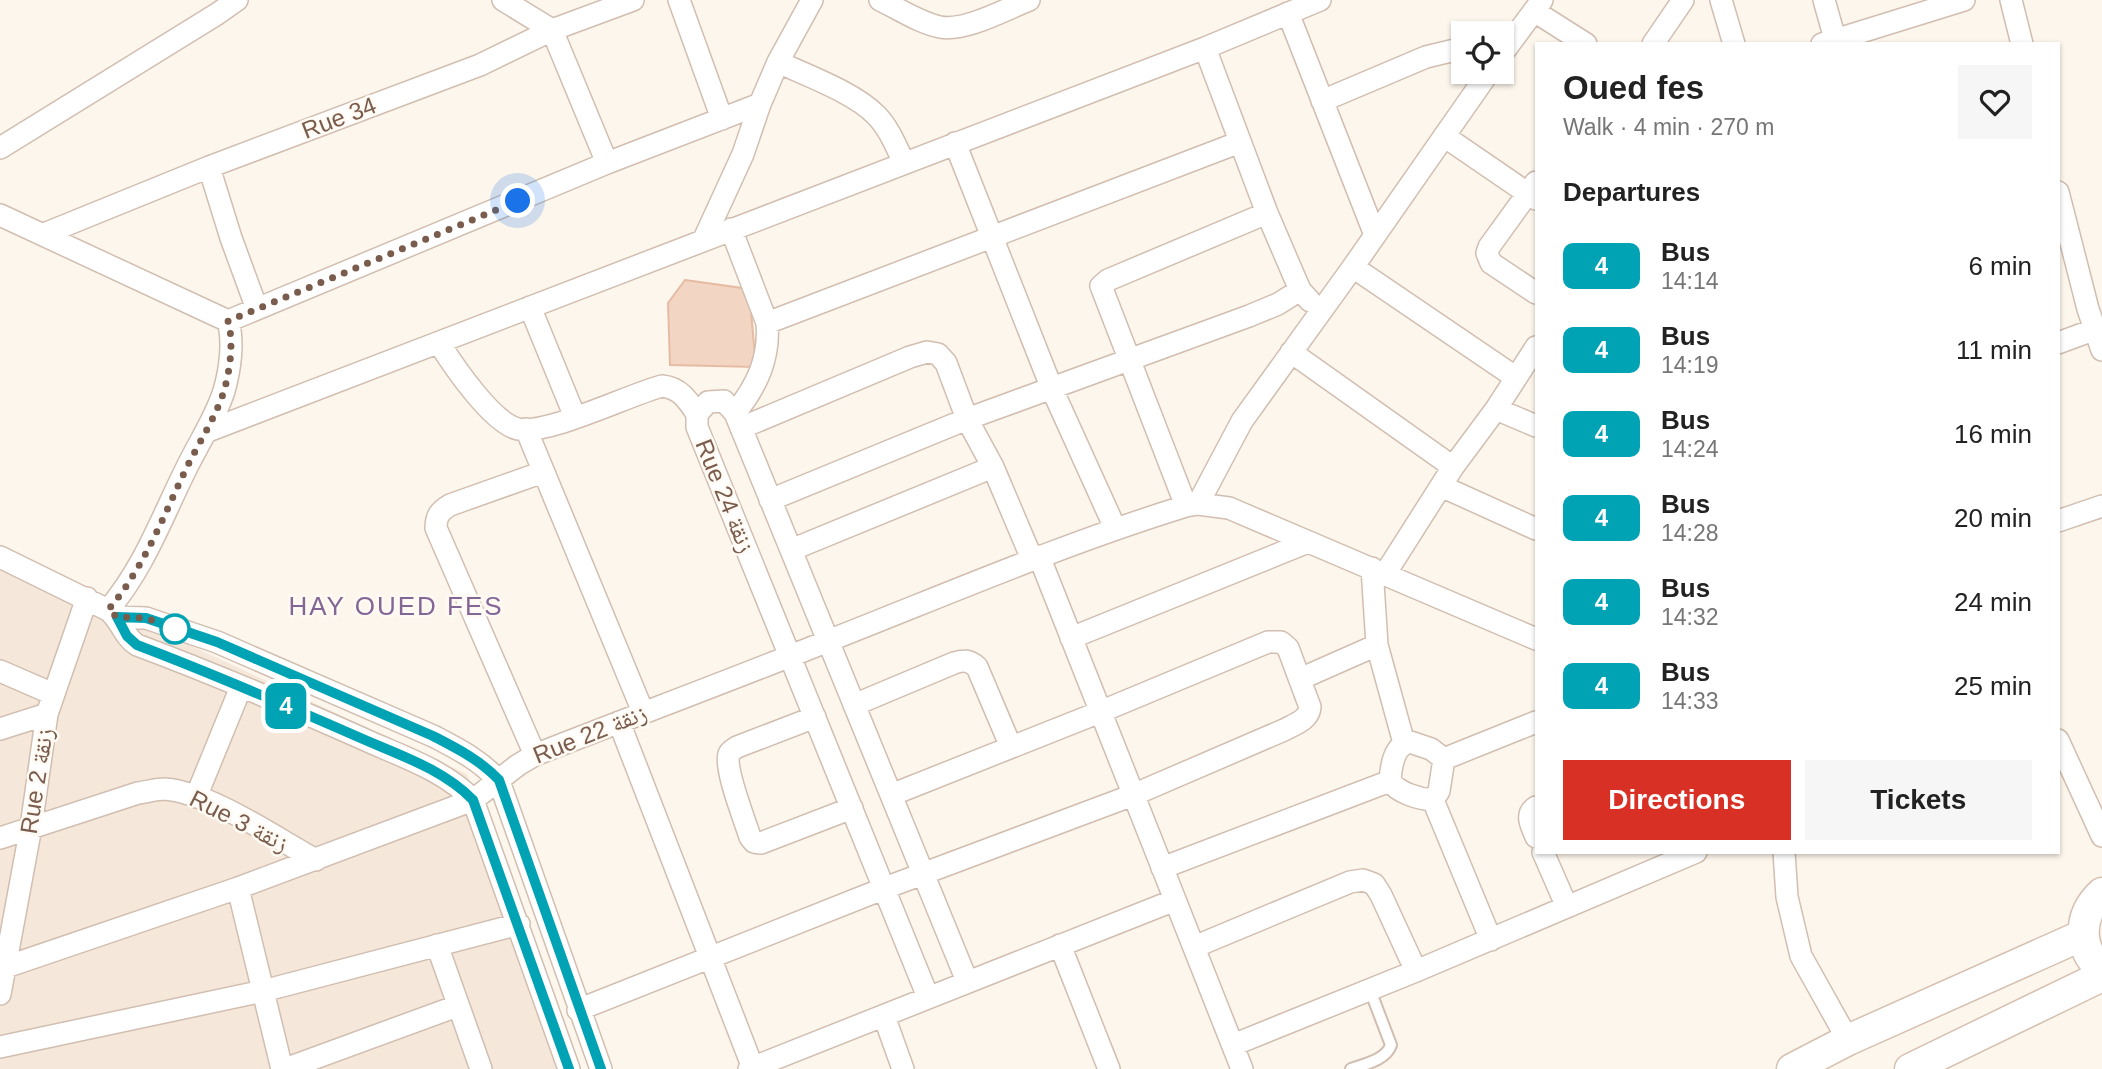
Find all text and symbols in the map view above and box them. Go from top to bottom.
map controls [1451,21,1514,84]
button: locate [1451,21,1514,84]
button: heart [1958,65,2032,139]
text: Oued fes [1563,69,1704,106]
street label: Rue 34 [298,91,380,144]
text: Walk · 4 min · 270 m [1563,114,1774,140]
text: Departures [1563,177,1700,207]
your location [500,183,535,218]
text: Bus [1661,237,1710,267]
text: 6 min [1968,251,2032,281]
text: 4 [1595,252,1608,279]
text: 14:14 [1661,268,1719,294]
text: Bus [1661,321,1710,351]
text: 11 min [1956,335,2032,365]
text: 4 [1595,336,1608,363]
text: 14:19 [1661,352,1719,378]
text: Bus [1661,405,1710,435]
text: 16 min [1954,419,2032,449]
text: 4 [1595,420,1608,447]
street label: Rue 24 زنقة [690,435,760,557]
text: 14:24 [1661,436,1719,462]
text: Bus [1661,489,1710,519]
text: 20 min [1954,503,2032,533]
text: 4 [1595,504,1608,531]
text: 14:28 [1661,520,1719,546]
text: Bus [1661,573,1710,603]
text: 24 min [1954,587,2032,617]
text: 4 [1595,588,1608,615]
district label: HAY OUED FES [288,591,504,621]
text: 14:32 [1661,604,1719,630]
unlabelled marker [160,614,190,644]
text: Bus [1661,657,1710,687]
text: 25 min [1954,671,2032,701]
text: 4 [1595,672,1608,699]
line badge: 4 [263,683,309,729]
text: 14:33 [1661,688,1719,714]
text: 4 [279,692,293,719]
street label: Rue 22 زنقة [529,699,651,769]
street label: Rue 2 زنقة [15,726,58,836]
button: Directions [1563,760,1791,840]
button: Tickets [1805,760,2032,840]
street label: Rue 3 زنقة [186,784,293,857]

